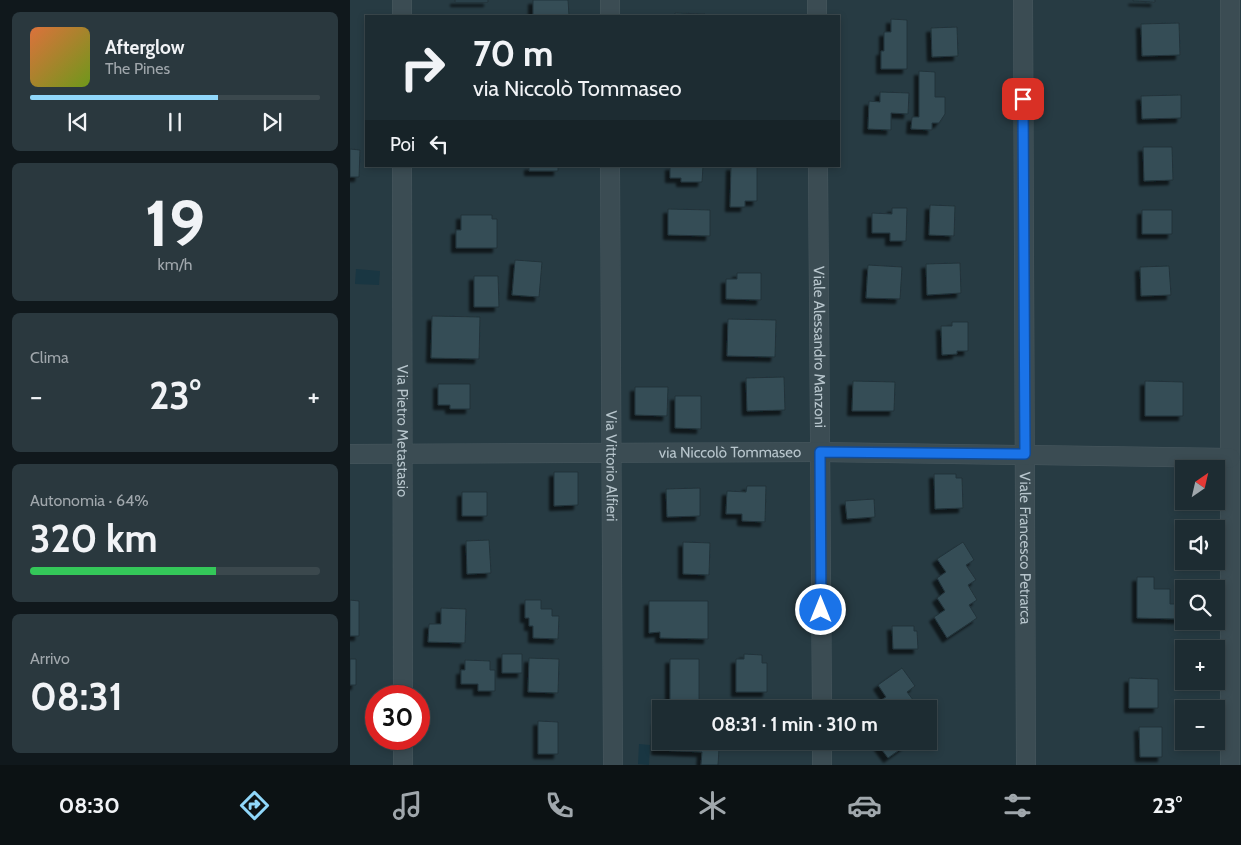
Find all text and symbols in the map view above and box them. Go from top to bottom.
text: 70 m [473,32,554,75]
icon: right [390,35,455,100]
text: Afterglow [105,36,185,59]
text: The Pines [105,59,170,78]
text: via Niccolò Tommaseo [473,75,682,102]
pin [1002,78,1044,120]
icon: arrive [1009,85,1037,113]
icon: previous [64,108,92,136]
icon: pause [161,108,189,136]
icon: next [258,108,286,136]
icon: left [425,130,453,158]
text: Poi [390,133,415,156]
text: 19 [145,183,205,262]
text: km/h [157,255,193,274]
street label: Viale Alessandro Manzoni [810,266,829,428]
text: Clima [30,348,69,367]
street label: Via Pietro Metastasio [393,365,412,497]
text: 23° [149,372,201,419]
text: − [30,379,42,413]
text: + [308,379,320,413]
street label: Via Vittorio Alfieri [602,410,621,522]
street label: via Niccolò Tommaseo [659,443,801,462]
north arrow [1175,460,1225,510]
map controls [1175,460,1225,750]
street label: Viale Francesco Petrarca [1016,472,1034,625]
text: Autonomia · 64% [30,491,149,510]
text: 320 km [30,515,157,562]
button: sound [1175,520,1225,570]
button: search [1175,580,1225,630]
position arrow [794,583,846,635]
button: + [1175,640,1225,690]
text: Arrivo [30,649,70,668]
text: 08:31 [30,673,123,720]
speed limit sign: 30 [365,685,430,750]
button: − [1175,700,1225,750]
text: 08:31 · 1 min · 310 m [711,713,878,736]
icon: directions [237,788,272,823]
icon: music [390,788,425,823]
icon: phone [542,788,577,823]
icon: climate [695,788,730,823]
icon: car [847,788,882,823]
icon: filters [1000,788,1035,823]
text: 08:30 [59,792,120,819]
text: 23° [1152,792,1182,819]

